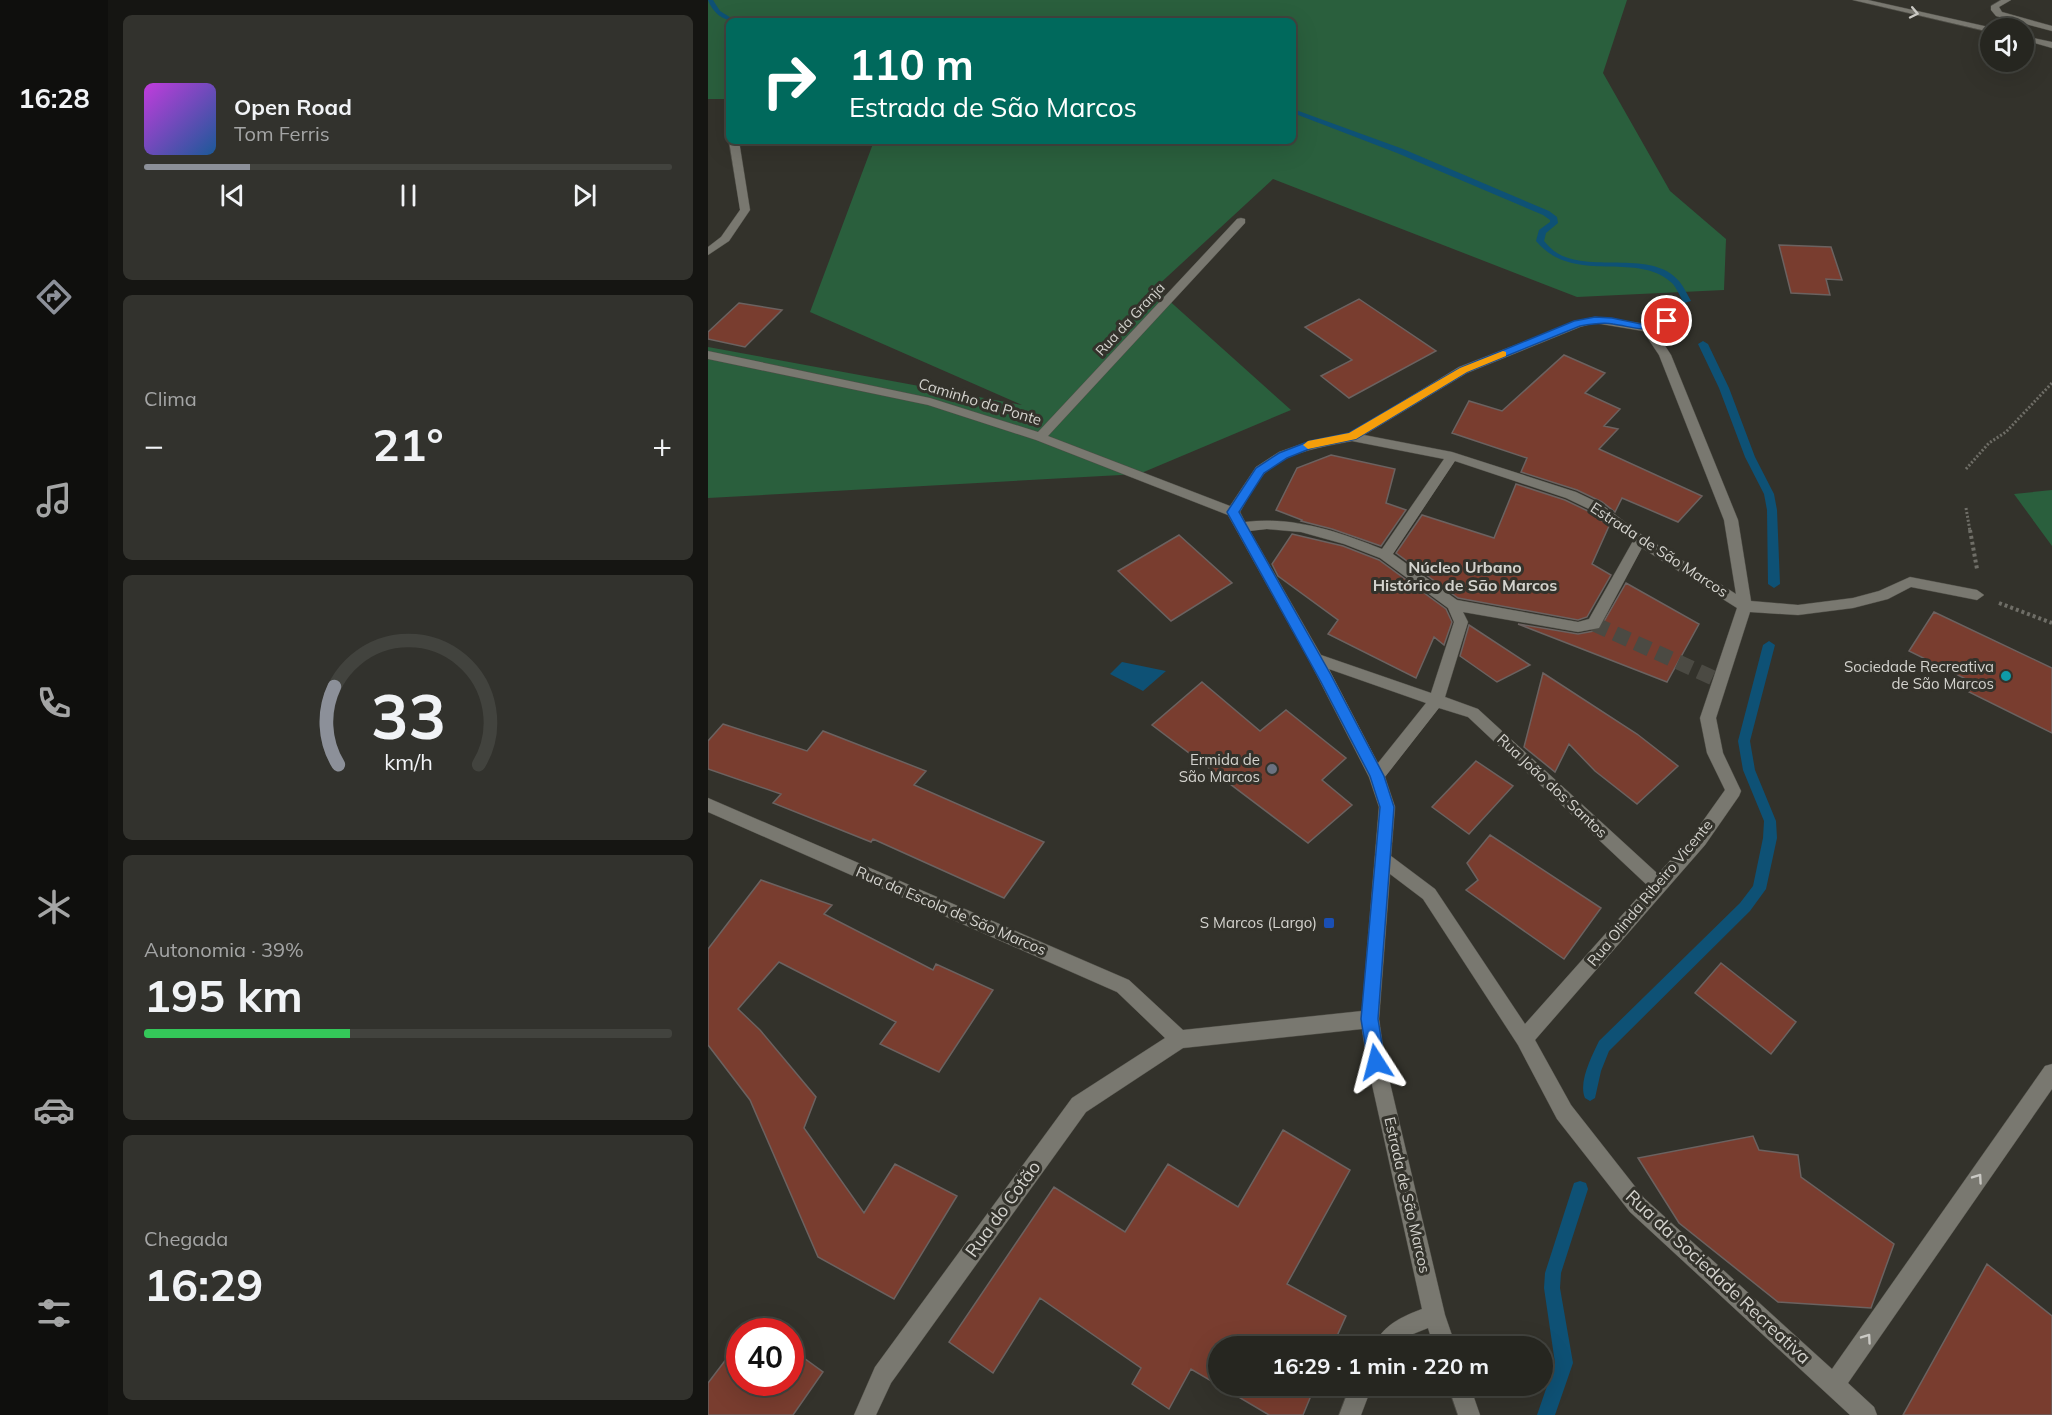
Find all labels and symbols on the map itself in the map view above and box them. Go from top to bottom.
one-way arrow [1909,6,1919,19]
street label: Rua da Granja [1091,279,1169,359]
pin [1641,295,1692,346]
street label: Caminho da Ponte [916,374,1044,429]
street label: Estrada de São Marcos [1587,498,1732,601]
district label: Núcleo Urbano Histórico de São Marcos [1373,557,1557,595]
place label: Sociedade Recreativa de São Marcos [1844,657,1994,693]
marker: Sociedade Recreativa de São Marcos [1999,669,2013,683]
street label: Rua João dos Santos [1493,730,1612,842]
place label: Ermida de São Marcos [1179,750,1260,786]
marker: Ermida de São Marcos [1265,762,1279,776]
street label: Rua Olinda Ribeiro Vicente [1583,816,1717,970]
street label: Rua da Escola de São Marcos [853,862,1049,959]
place label: S Marcos (Largo) [1200,913,1317,932]
marker: S Marcos (Largo) [1322,916,1336,930]
position arrow [1344,1030,1408,1094]
street label: Estrada de São Marcos [1380,1115,1435,1275]
street label: Rua do Cotão [960,1156,1045,1261]
one-way arrow [1971,1174,1982,1185]
street label: Rua da Sociedade Recreativa [1621,1185,1816,1368]
speed limit sign: 40 [726,1318,804,1396]
one-way arrow [1860,1334,1871,1345]

